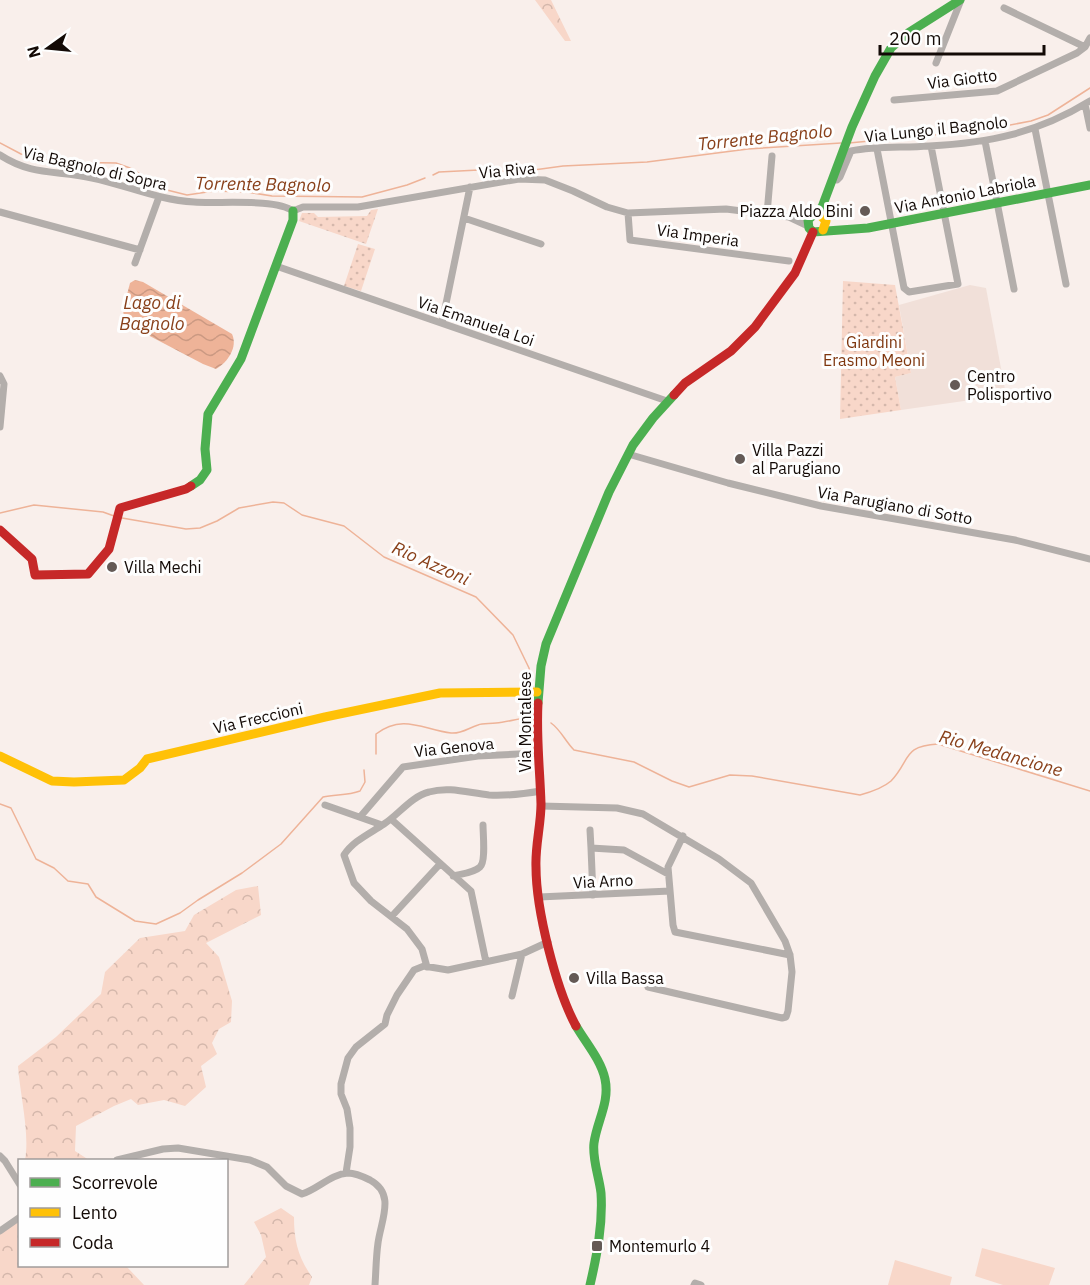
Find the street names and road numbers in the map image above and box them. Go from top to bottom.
street label: Via Giotto [926,65,998,93]
street label: Via Lungo il Bagnolo [863,112,1009,146]
street label: Via Bagnolo di Sopra [21,142,170,194]
street label: Via Riva [478,158,537,182]
street label: Via Antonio Labriola [893,170,1038,217]
street label: Via Imperia [656,219,741,251]
street label: Via Emanuela Loi [415,292,537,350]
street label: Via Parugiano di Sotto [816,482,974,529]
street label: Via Montalese [515,671,535,772]
street label: Via Freccioni [211,698,305,738]
street label: Via Genova [413,733,495,761]
street label: Via Arno [572,869,634,893]

